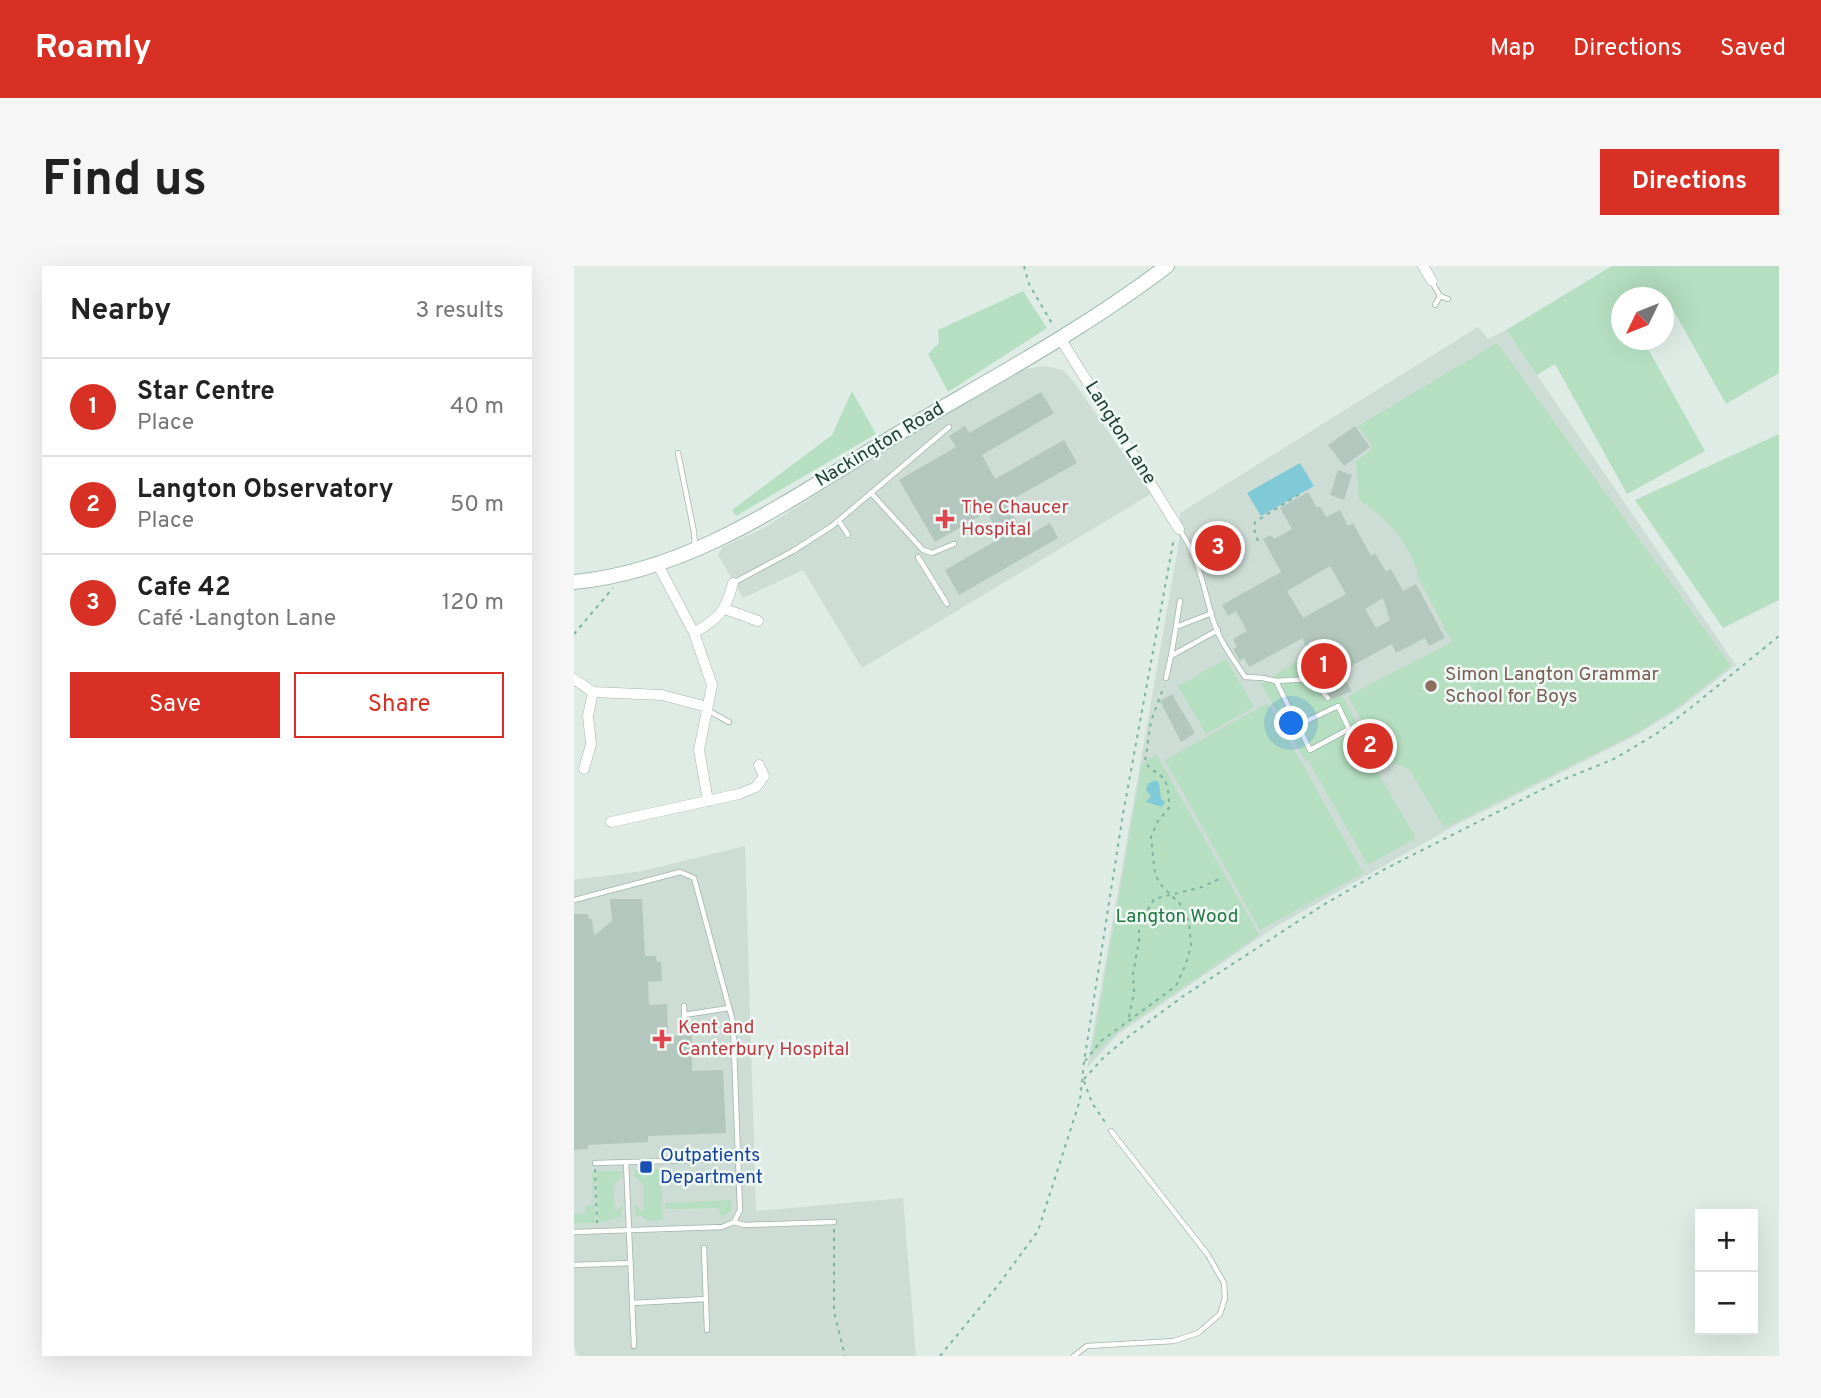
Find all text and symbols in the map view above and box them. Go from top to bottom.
text: Roamly [35,28,151,70]
text: Map [1490,34,1535,64]
text: Directions [1573,34,1682,64]
text: Saved [1720,34,1786,64]
button: Directions [1600,149,1779,215]
text: Find us [42,151,207,213]
north arrow [1611,287,1674,350]
text: Nearby [70,293,171,330]
text: 3 results [415,297,504,326]
text: Star Centre [137,376,275,409]
street label: Langton Lane [1079,377,1161,489]
text: 1 [88,393,98,422]
text: 40 m [450,393,504,422]
street label: Nackington Road [811,397,949,493]
text: Place [137,409,194,438]
text: Langton Observatory [137,474,393,507]
text: 2 [86,491,100,520]
text: 50 m [450,491,504,520]
place label: The Chaucer Hospital [961,496,1069,542]
text: Place [137,507,194,536]
marker: The Chaucer Hospital [935,509,955,529]
pin: 3 [1195,522,1241,574]
text: Cafe 42 [137,572,231,605]
text: 3 [86,589,100,618]
text: 120 m [442,589,504,618]
text: Café · Langton Lane [137,605,336,634]
pin: 1 [1301,640,1347,692]
place label: Simon Langton Grammar School for Boys [1445,663,1660,709]
button: Save [70,672,280,738]
button: Share [294,672,504,738]
marker: Simon Langton Grammar School for Boys [1423,678,1439,694]
your location [1274,706,1308,740]
pin: 2 [1347,720,1393,772]
park label: Langton Wood [1116,905,1238,929]
place label: Kent and Canterbury Hospital [678,1016,849,1062]
marker: Kent and Canterbury Hospital [652,1029,672,1049]
place label: Outpatients Department [660,1144,763,1190]
marker: Outpatients Department [638,1159,654,1175]
map controls [1695,1209,1758,1335]
button: + [1695,1209,1758,1272]
button: − [1695,1272,1758,1335]

